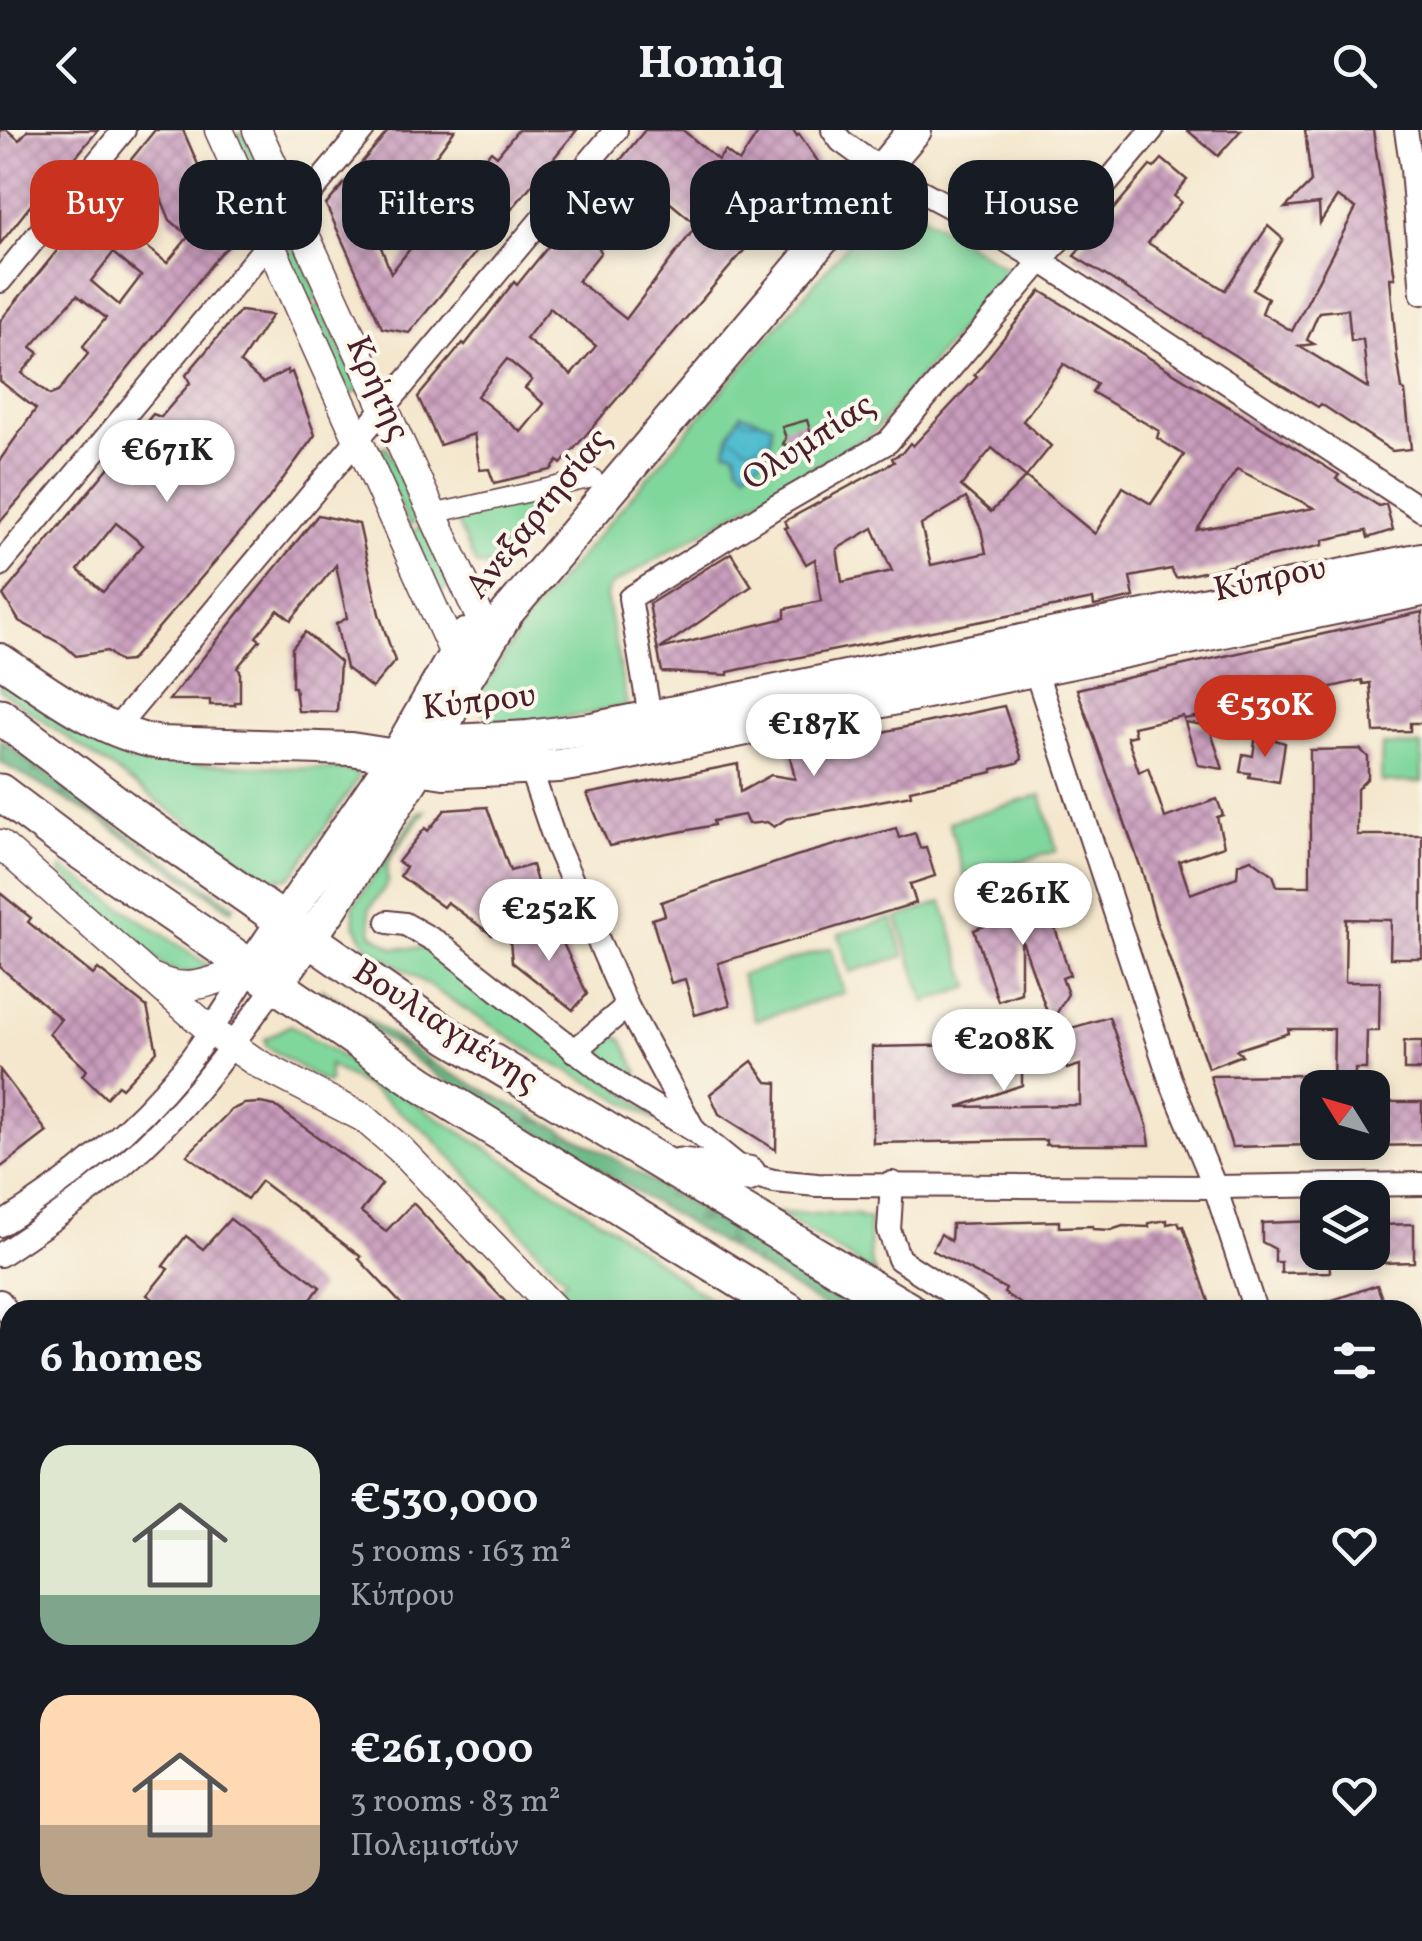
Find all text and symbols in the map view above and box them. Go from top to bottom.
text: Homiq [638,34,784,97]
icon: back [40,38,95,93]
icon: search [1327,38,1382,93]
chip: Buy [30,160,159,250]
chip: Rent [179,160,322,250]
chip: Filters [342,160,510,250]
chip: New [530,160,670,250]
chip: Apartment [690,160,928,250]
chip: House [948,160,1114,250]
street label: Κρήτης [333,329,421,449]
street label: Ολυμπίας [733,382,885,504]
street label: Ανεξαρτησίας [455,418,623,610]
pin: €671K [97,420,237,505]
text: €671K [121,430,213,474]
street label: Κύπρου [1209,545,1331,615]
street label: Κύπρου [420,672,538,734]
pin: €530K [1195,675,1335,760]
text: €530K [1216,685,1314,729]
pin: €187K [744,694,884,779]
text: €187K [768,704,860,748]
pin: €261K [953,863,1093,948]
text: €261K [976,873,1070,917]
pin: €252K [479,879,619,964]
text: €252K [501,889,597,933]
street label: Βουλιαγμένης [343,949,547,1105]
pin: €208K [934,1009,1074,1094]
text: €208K [954,1019,1054,1063]
north arrow [1300,1070,1390,1160]
map controls [1300,1070,1390,1270]
button: layers [1300,1180,1390,1270]
text: 6 homes [40,1331,203,1390]
icon: filters [1327,1333,1382,1388]
text: €530,000 [350,1472,538,1531]
icon: home [120,1485,240,1605]
icon: heart [1327,1518,1382,1573]
text: 5 rooms · 163 m² [350,1531,572,1575]
text: Κύπρου [350,1575,454,1619]
text: €261,000 [350,1722,533,1781]
icon: home [120,1735,240,1855]
icon: heart [1327,1768,1382,1823]
text: 3 rooms · 83 m² [350,1781,561,1825]
text: Πολεμιστών [350,1825,518,1869]

